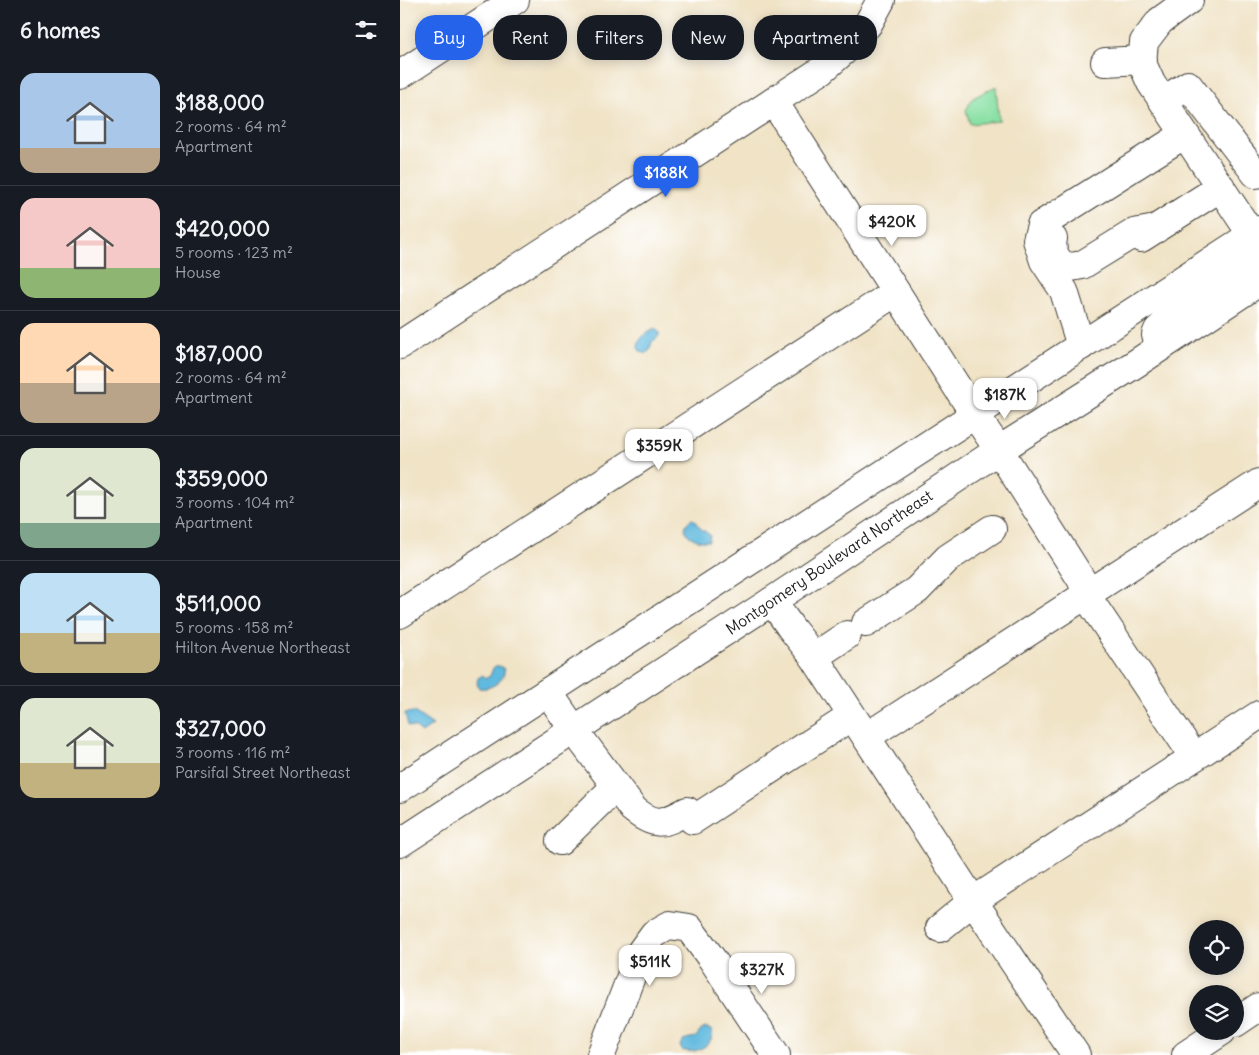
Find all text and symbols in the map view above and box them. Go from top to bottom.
chip: Buy [415,15,483,60]
chip: Rent [493,15,567,60]
chip: Filters [577,15,662,60]
chip: New [672,15,744,60]
chip: Apartment [754,15,877,60]
icon: filters [352,16,380,44]
text: 6 homes [20,17,100,44]
text: $188,000 [175,89,265,116]
icon: home [60,93,120,153]
text: 2 rooms · 64 m² [175,116,287,136]
text: Apartment [175,136,253,156]
pin: $188K [631,156,701,198]
text: $188K [644,162,688,182]
pin: $420K [857,204,927,247]
text: $420K [868,211,916,231]
text: $420,000 [175,215,270,242]
icon: home [60,218,120,278]
text: 5 rooms · 123 m² [175,242,293,262]
text: House [175,262,221,282]
text: $187,000 [175,340,263,367]
icon: home [60,343,120,403]
text: 2 rooms · 64 m² [175,367,287,387]
pin: $187K [970,378,1040,420]
text: $187K [984,384,1026,404]
text: Apartment [175,387,253,407]
pin: $359K [624,428,694,471]
text: $359K [636,435,682,455]
text: $359,000 [175,465,268,492]
icon: home [60,468,120,528]
street label: Montgomery Boulevard Northeast [722,485,937,639]
text: 3 rooms · 104 m² [175,492,295,512]
text: Apartment [175,512,253,532]
text: $511,000 [175,590,261,617]
icon: home [60,593,120,653]
text: 5 rooms · 158 m² [175,617,293,637]
text: Hilton Avenue Northeast [175,637,350,657]
text: $327,000 [175,715,266,742]
icon: home [60,718,120,778]
text: 3 rooms · 116 m² [175,742,291,762]
text: Parsifal Street Northeast [175,762,350,782]
map controls [1189,920,1244,1040]
button: locate [1189,920,1244,975]
pin: $511K [615,944,685,987]
text: $511K [630,951,670,971]
pin: $327K [727,952,797,995]
text: $327K [740,959,784,979]
button: layers [1189,985,1244,1040]

